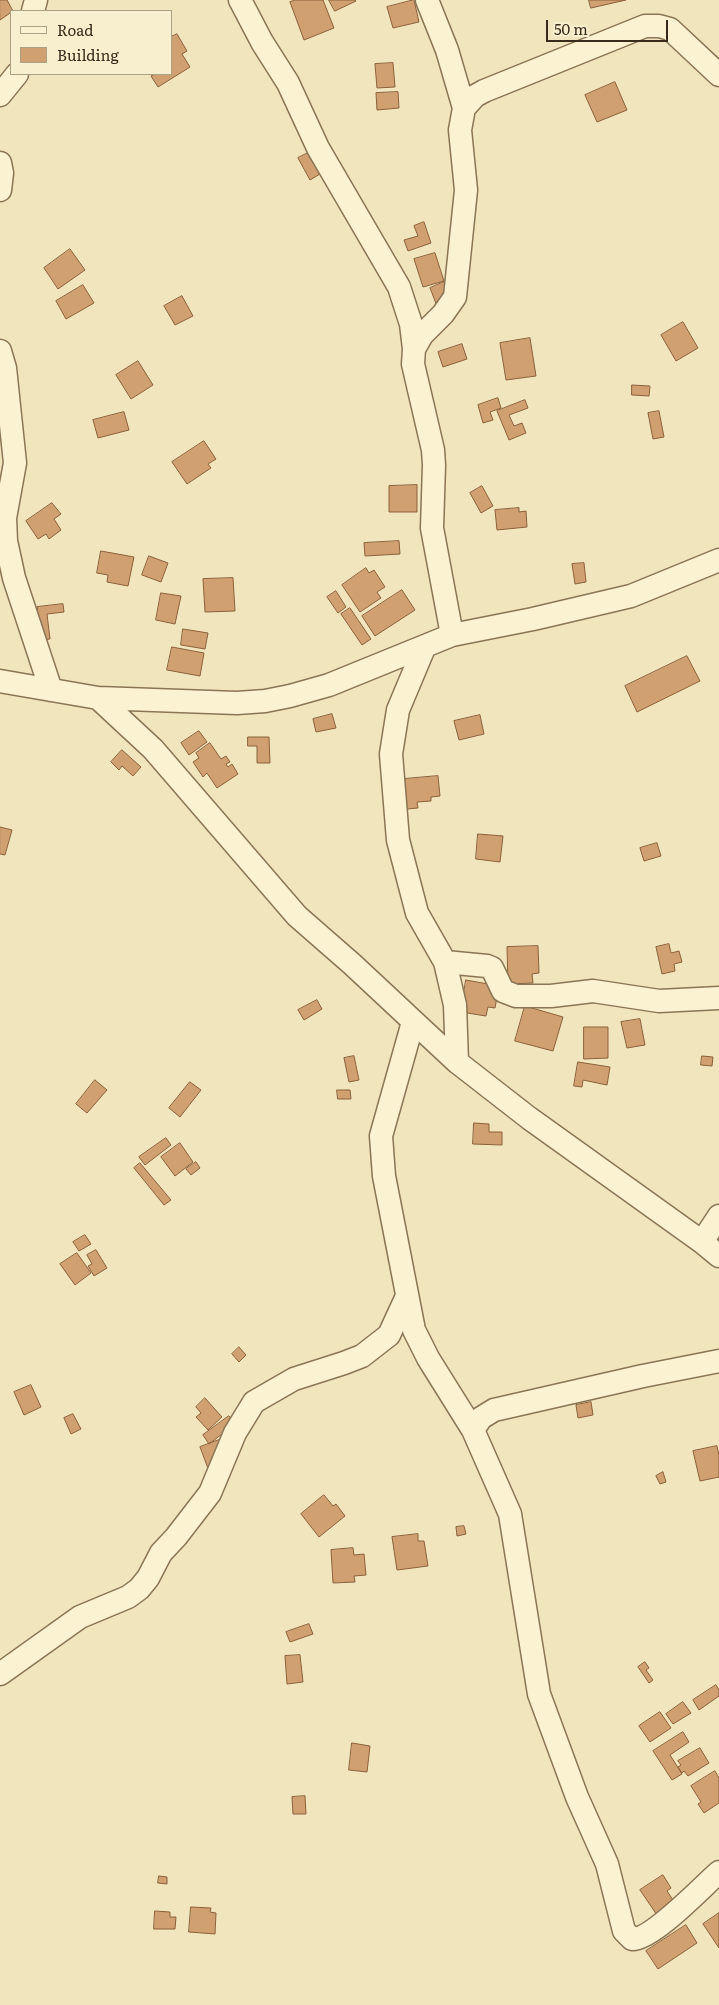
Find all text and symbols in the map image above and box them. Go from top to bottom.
legend [10,10,172,75]
scale bar [549,10,672,42]
text: 50 m [554,17,588,40]
text: Road [57,18,93,41]
text: Building [57,43,119,66]

